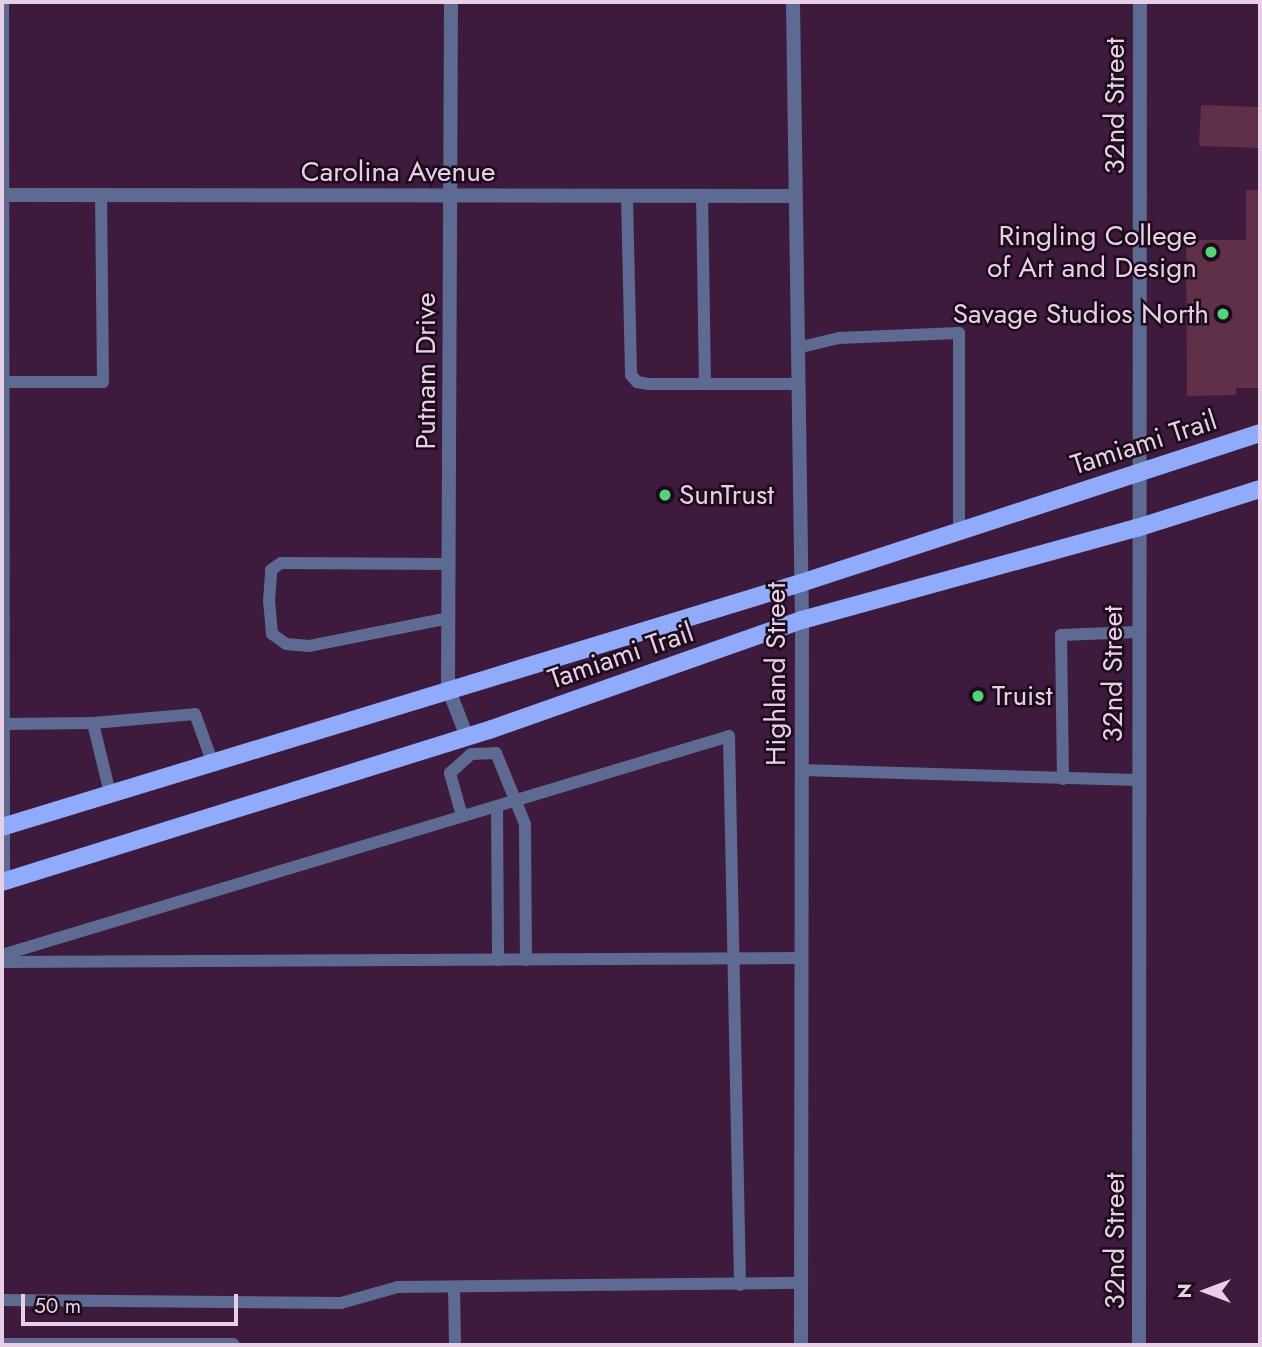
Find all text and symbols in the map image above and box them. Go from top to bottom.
street label: 32nd Street [1098,37,1132,175]
street label: Carolina Avenue [301,155,495,189]
place label: Ringling College of Art and Design [987,219,1197,285]
marker: Ringling College of Art and Design [1203,244,1219,260]
street label: Putnam Drive [409,293,443,449]
place label: Savage Studios North [953,297,1209,331]
marker: Savage Studios North [1215,306,1231,322]
street label: Tamiami Trail [1067,404,1221,482]
place label: SunTrust [679,478,774,512]
marker: SunTrust [657,487,673,503]
street label: Highland Street [759,582,793,766]
street label: 32nd Street [1096,605,1130,743]
street label: Tamiami Trail [544,615,698,697]
place label: Truist [992,679,1052,713]
marker: Truist [970,688,986,704]
street label: 32nd Street [1098,1172,1132,1310]
north arrow [1171,1256,1241,1326]
scale bar [24,1280,242,1324]
text: N [1171,1283,1198,1299]
text: 50 m [34,1291,81,1321]

